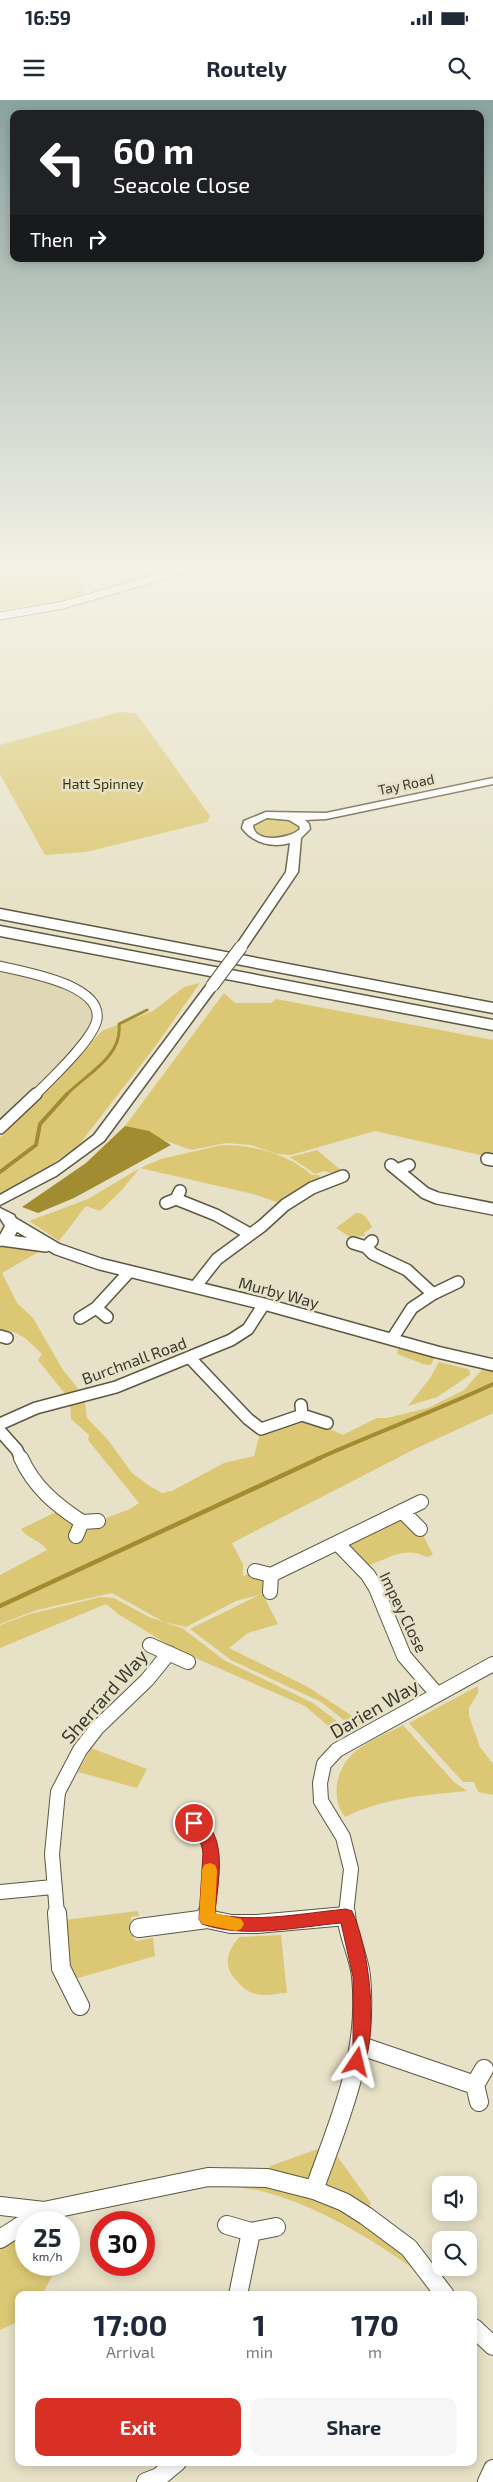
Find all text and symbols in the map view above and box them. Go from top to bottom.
text: 16:59 [25,6,71,29]
icon: menu [20,54,48,82]
icon: search [445,54,473,82]
text: Routely [206,55,287,81]
text: 60 m [113,129,194,171]
icon: left [30,130,95,195]
text: Seacole Close [113,171,250,197]
icon: right [83,225,111,253]
text: Then [30,228,73,251]
street label: Tay Road [376,770,436,798]
park label: Hatt Spinney [62,775,144,792]
street label: Murby Way [237,1272,322,1312]
street label: Burchnall Road [79,1332,189,1388]
street label: Impey Close [376,1569,432,1655]
street label: Sherrard Way [56,1644,152,1748]
street label: Darien Way [325,1673,423,1743]
pin [173,1802,215,1844]
icon: arrive [180,1809,208,1837]
position arrow [330,2035,382,2087]
map controls [432,2176,477,2276]
button: sound [432,2176,477,2221]
speed limit sign: 30 [90,2211,155,2276]
text: 25 [33,2222,62,2252]
button: search [432,2231,477,2276]
text: km/h [33,2249,62,2263]
text: 17:00 [93,2306,168,2342]
text: 1 [253,2306,266,2342]
text: 170 [351,2306,399,2342]
text: Arrival [106,2342,155,2361]
text: min [246,2342,273,2361]
text: m [368,2342,382,2361]
button: Exit [35,2398,241,2456]
button: Share [251,2398,457,2456]

